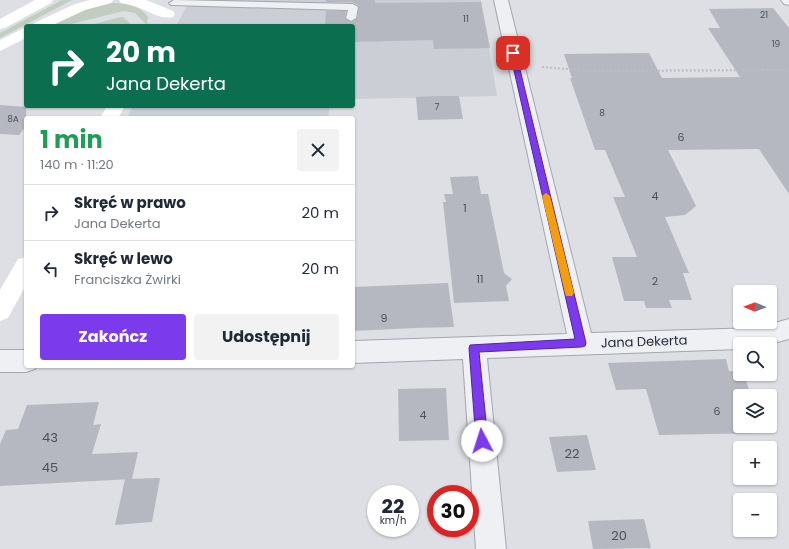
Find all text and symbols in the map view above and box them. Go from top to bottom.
house number: 21 [760,9,768,21]
house number: 11 [463,13,469,25]
text: 20 m [106,33,176,72]
pin [496,36,530,70]
house number: 19 [772,38,781,50]
icon: right [40,40,92,92]
icon: arrive [502,42,524,64]
text: Jana Dekerta [106,71,226,96]
house number: 7 [435,101,440,113]
house number: 8 [599,107,605,119]
house number: 8A [7,113,19,125]
text: 1 min [40,123,103,156]
button: close [297,129,339,171]
house number: 6 [678,129,685,145]
text: 140 m · 11:20 [40,155,114,174]
house number: 4 [652,188,659,204]
text: Skręć w prawo [74,192,186,213]
house number: 1 [463,200,467,216]
icon: right [40,202,62,224]
text: 20 m [301,202,339,223]
text: Jana Dekerta [74,214,161,233]
text: Skręć w lewo [74,248,173,269]
icon: left [40,258,62,280]
text: 20 m [301,258,339,279]
text: Franciszka Żwirki [74,270,181,289]
house number: 11 [476,271,484,287]
house number: 2 [652,273,658,289]
north arrow [733,285,777,329]
map controls [733,285,777,537]
house number: 9 [381,310,388,326]
button: Zakończ [40,314,186,360]
button: Udostępnij [194,314,339,360]
street label: Jana Dekerta [600,330,688,353]
button: search [733,337,777,381]
button: layers [733,389,777,433]
house number: 6 [714,403,721,419]
house number: 4 [420,407,427,423]
position arrow [461,420,503,462]
house number: 43 [42,428,58,447]
button: + [733,441,777,485]
house number: 22 [565,444,579,463]
house number: 45 [42,458,58,477]
speed limit sign: 30 [427,485,479,537]
text: 22 [382,492,404,520]
button: − [733,493,777,537]
text: km/h [380,513,406,528]
house number: 20 [611,526,627,545]

